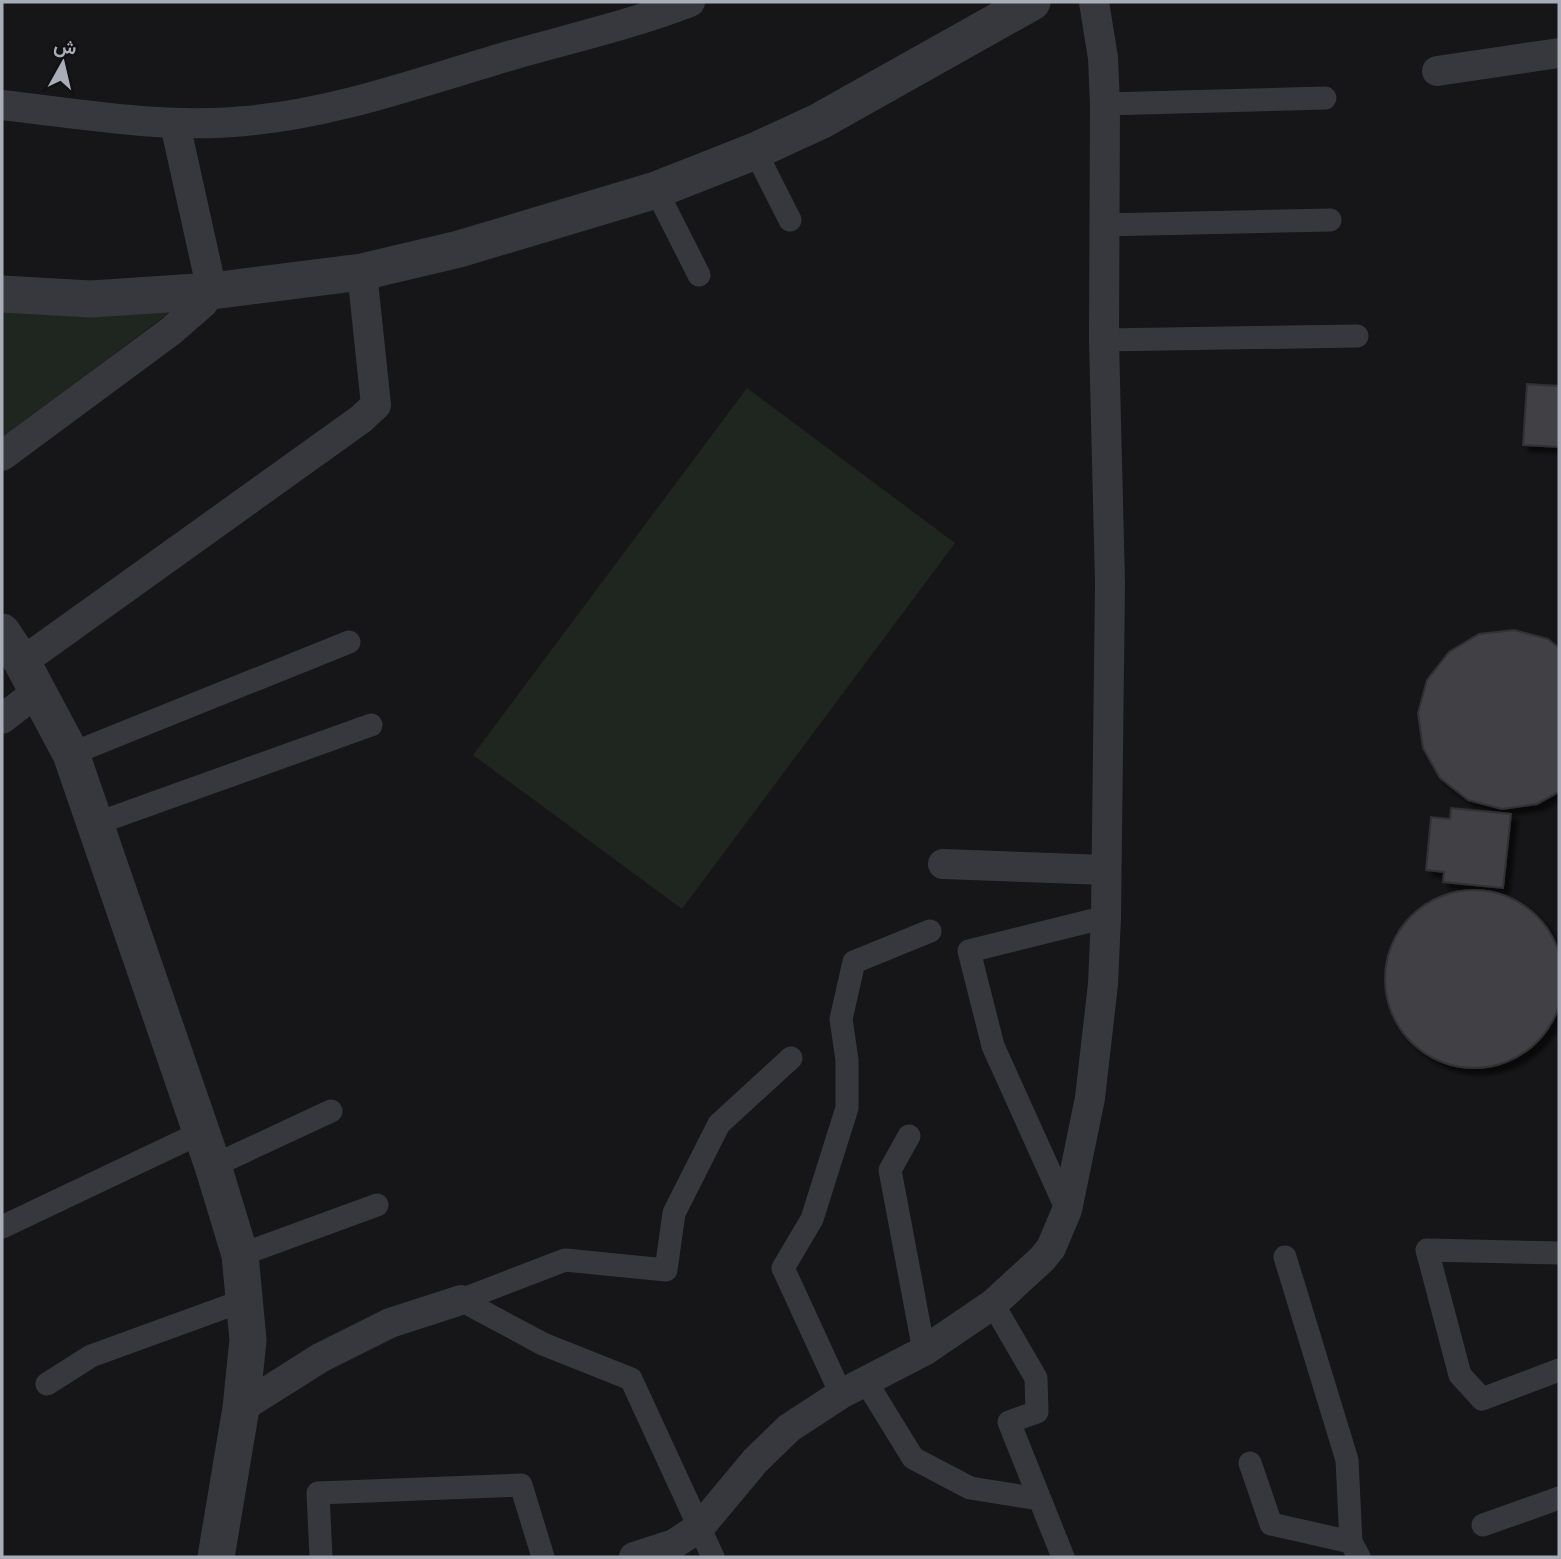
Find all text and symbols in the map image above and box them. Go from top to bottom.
north arrow [28,28,98,98]
text: ش [52,33,79,60]

